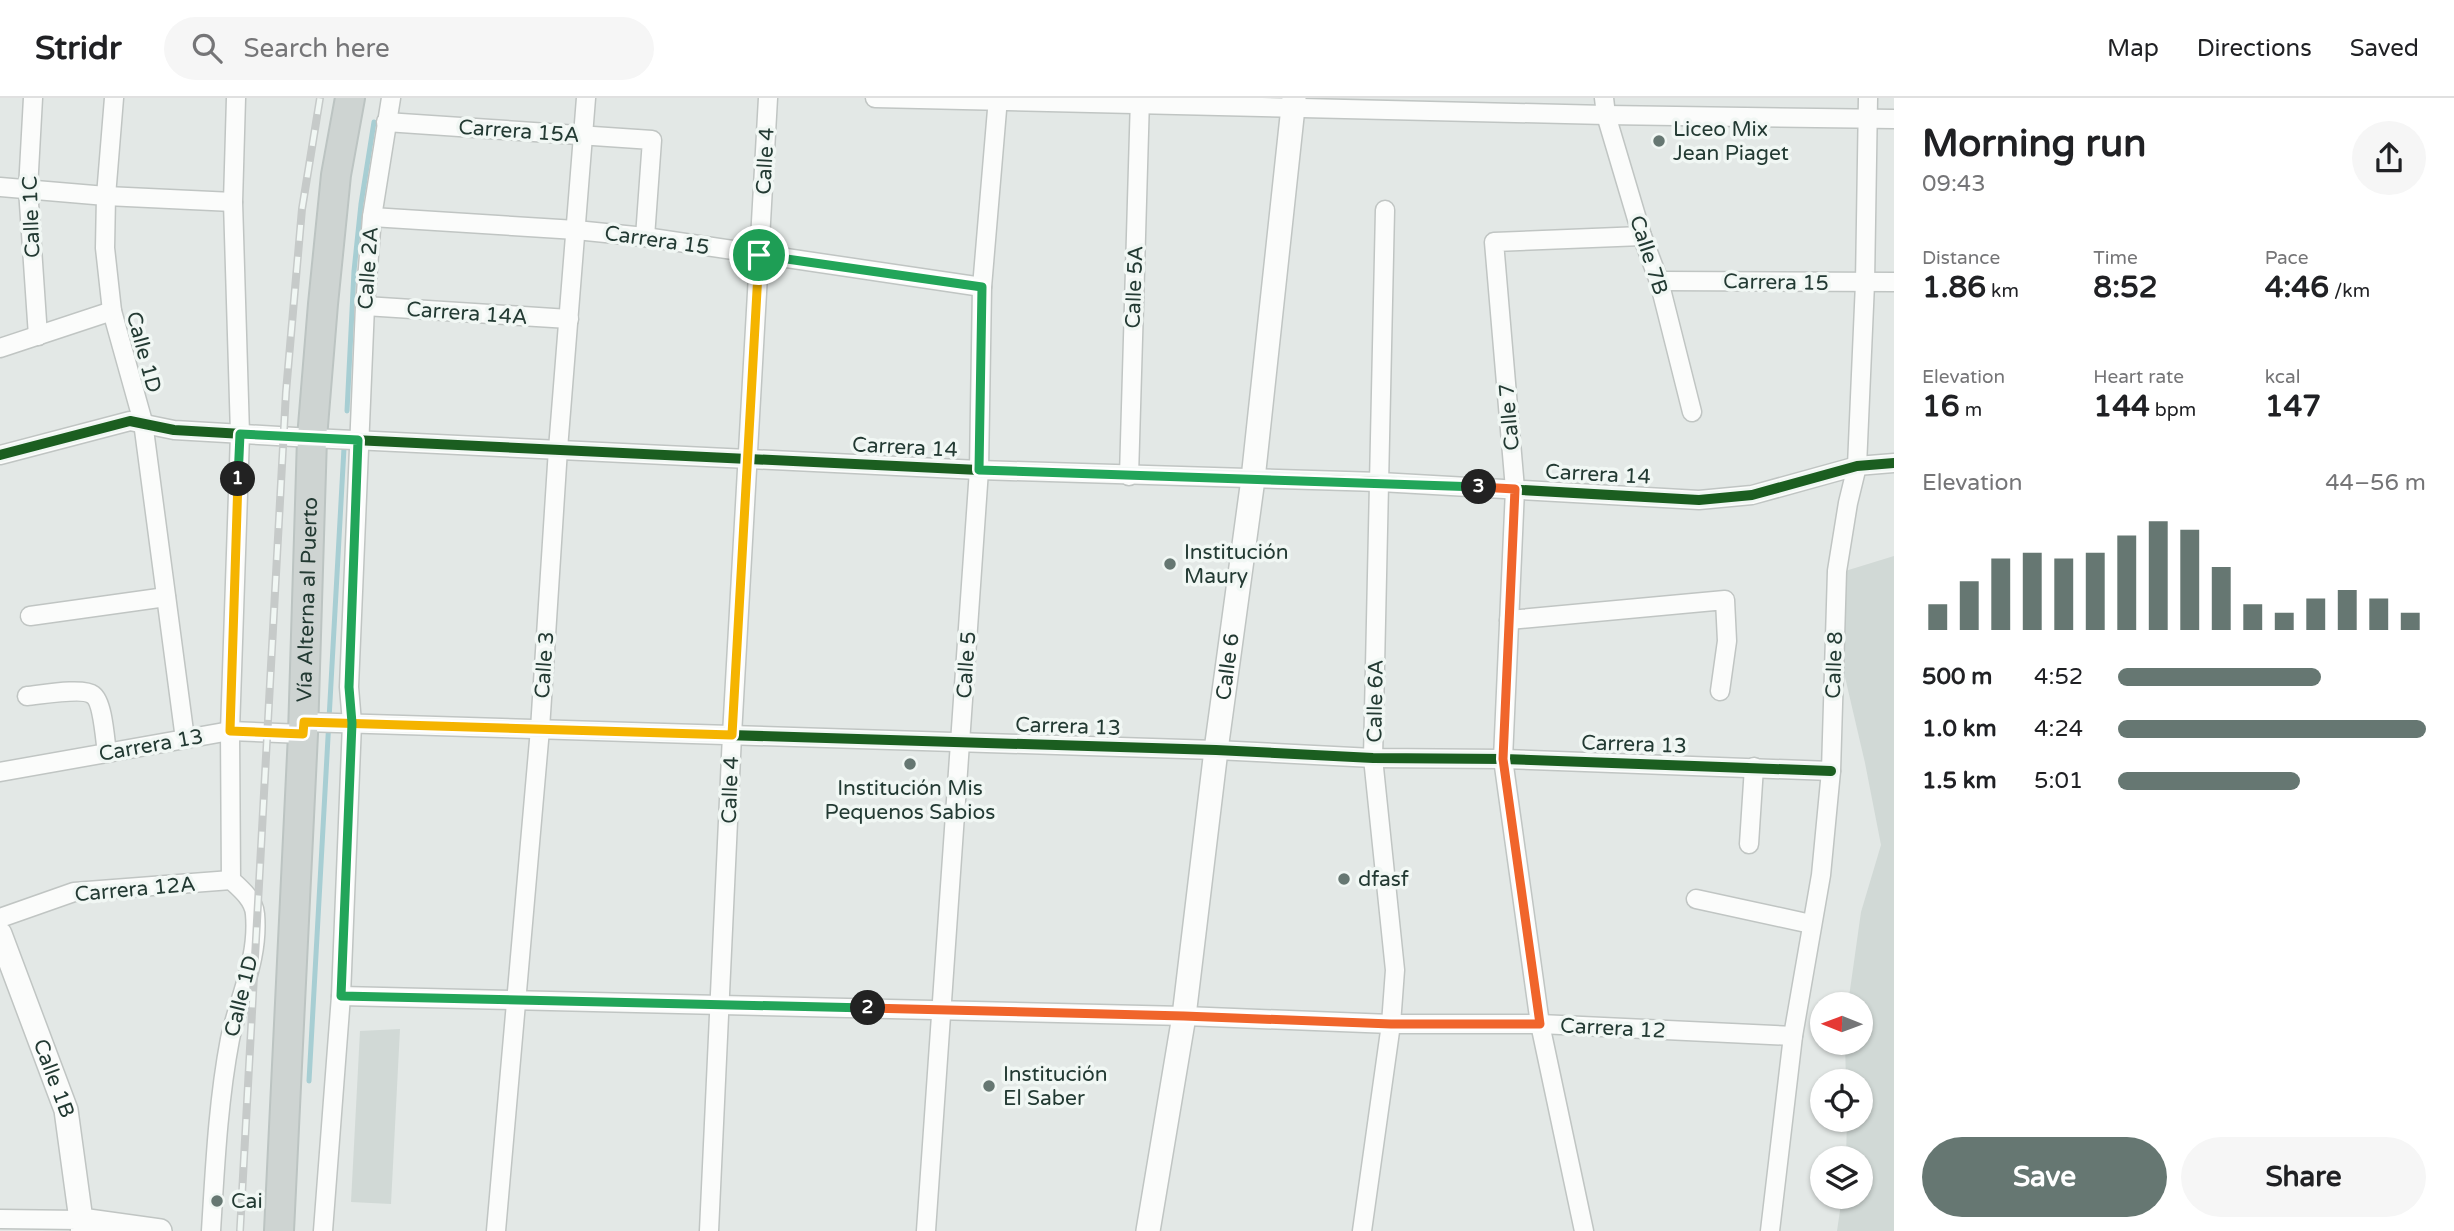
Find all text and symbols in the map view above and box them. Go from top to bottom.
search box [164,17,654,80]
text: Stridr [35,29,122,68]
icon: search [188,29,226,67]
text: Search here [244,33,390,64]
text: Map [2107,34,2159,63]
text: Directions [2197,34,2312,63]
text: Saved [2350,34,2419,63]
street label: Carrera 15A [458,115,580,148]
place label: Liceo Mix Jean Piaget [1673,117,1789,166]
text: Morning run [1922,121,2146,167]
button: share [2352,121,2426,195]
street label: Calle 4 [751,127,780,195]
marker: Liceo Mix Jean Piaget [1651,133,1667,149]
text: 09:43 [1922,170,1986,198]
street label: Calle 1C [18,176,45,258]
street label: Calle 7B [1624,212,1673,298]
street label: Carrera 15 [603,221,711,260]
pin [729,225,789,285]
street label: Calle 2A [353,226,384,310]
icon: arrive [740,236,778,274]
street label: Calle 5A [1121,245,1148,329]
text: Distance [1922,247,2000,269]
text: Time [2093,247,2138,269]
text: Pace [2265,247,2308,269]
street label: Carrera 15 [1723,269,1829,296]
text: 1.86 [1922,269,1986,306]
text: 8:52 [2093,269,2158,306]
text: 4:46 [2265,269,2329,306]
text: km [1986,280,2019,302]
text: /km [2329,280,2370,302]
street label: Carrera 14A [406,297,528,330]
street label: Calle 1D [121,309,166,396]
text: Elevation [1922,366,2005,388]
text: Heart rate [2093,366,2184,388]
text: kcal [2265,366,2300,388]
street label: Calle 7 [1494,382,1525,452]
text: 16 [1922,388,1960,425]
text: 144 [2093,388,2150,425]
text: 147 [2265,388,2321,425]
text: m [1960,399,1982,421]
text: bpm [2150,399,2196,421]
street label: Carrera 14 [852,432,958,463]
street label: Carrera 14 [1545,459,1651,490]
pin: 1 [220,462,256,496]
text: 1 [232,467,243,489]
text: Elevation [1922,469,2023,497]
text: 44–56 m [2325,469,2426,497]
pin: 3 [1462,470,1496,504]
text: 3 [1473,475,1484,497]
street label: Vía Alterna al Puerto [292,497,323,703]
place label: Institución Maury [1184,540,1289,589]
marker: Institución Maury [1162,556,1178,572]
street label: Calle 3 [530,631,559,700]
street label: Calle 5 [952,631,981,700]
street label: Calle 8 [1821,631,1848,699]
street label: Calle 6 [1211,632,1245,702]
street label: Calle 6A [1362,659,1389,743]
text: 500 m [1922,663,1992,691]
text: 4:52 [2034,663,2083,691]
street label: Carrera 13 [1015,712,1121,741]
text: 1.0 km [1922,715,1997,743]
text: 4:24 [2034,715,2083,743]
street label: Carrera 13 [97,724,205,767]
street label: Carrera 13 [1581,730,1687,759]
street label: Calle 4 [717,756,744,824]
marker: Institución Mis Pequenos Sabios [902,756,918,772]
text: 1.5 km [1922,767,1997,795]
text: 5:01 [2034,767,2083,795]
place label: Institución Mis Pequenos Sabios [825,776,995,825]
place label: dfasf [1358,867,1409,892]
marker: dfasf [1336,871,1352,887]
street label: Carrera 12A [73,872,197,907]
street label: Calle 1D [219,953,264,1039]
pin: 2 [850,990,886,1026]
north arrow [1810,992,1872,1055]
map controls [1810,992,1873,1209]
text: 2 [862,996,873,1018]
street label: Carrera 12 [1560,1013,1666,1044]
street label: Calle 1B [28,1036,80,1121]
place label: Institución El Saber [1003,1062,1108,1111]
button: locate [1810,1069,1873,1132]
marker: Institución El Saber [981,1078,997,1094]
button: Save [1922,1137,2167,1217]
button: Share [2181,1137,2426,1217]
button: layers [1810,1146,1873,1209]
place label: Cai [231,1189,263,1214]
marker: Cai [209,1193,225,1209]

